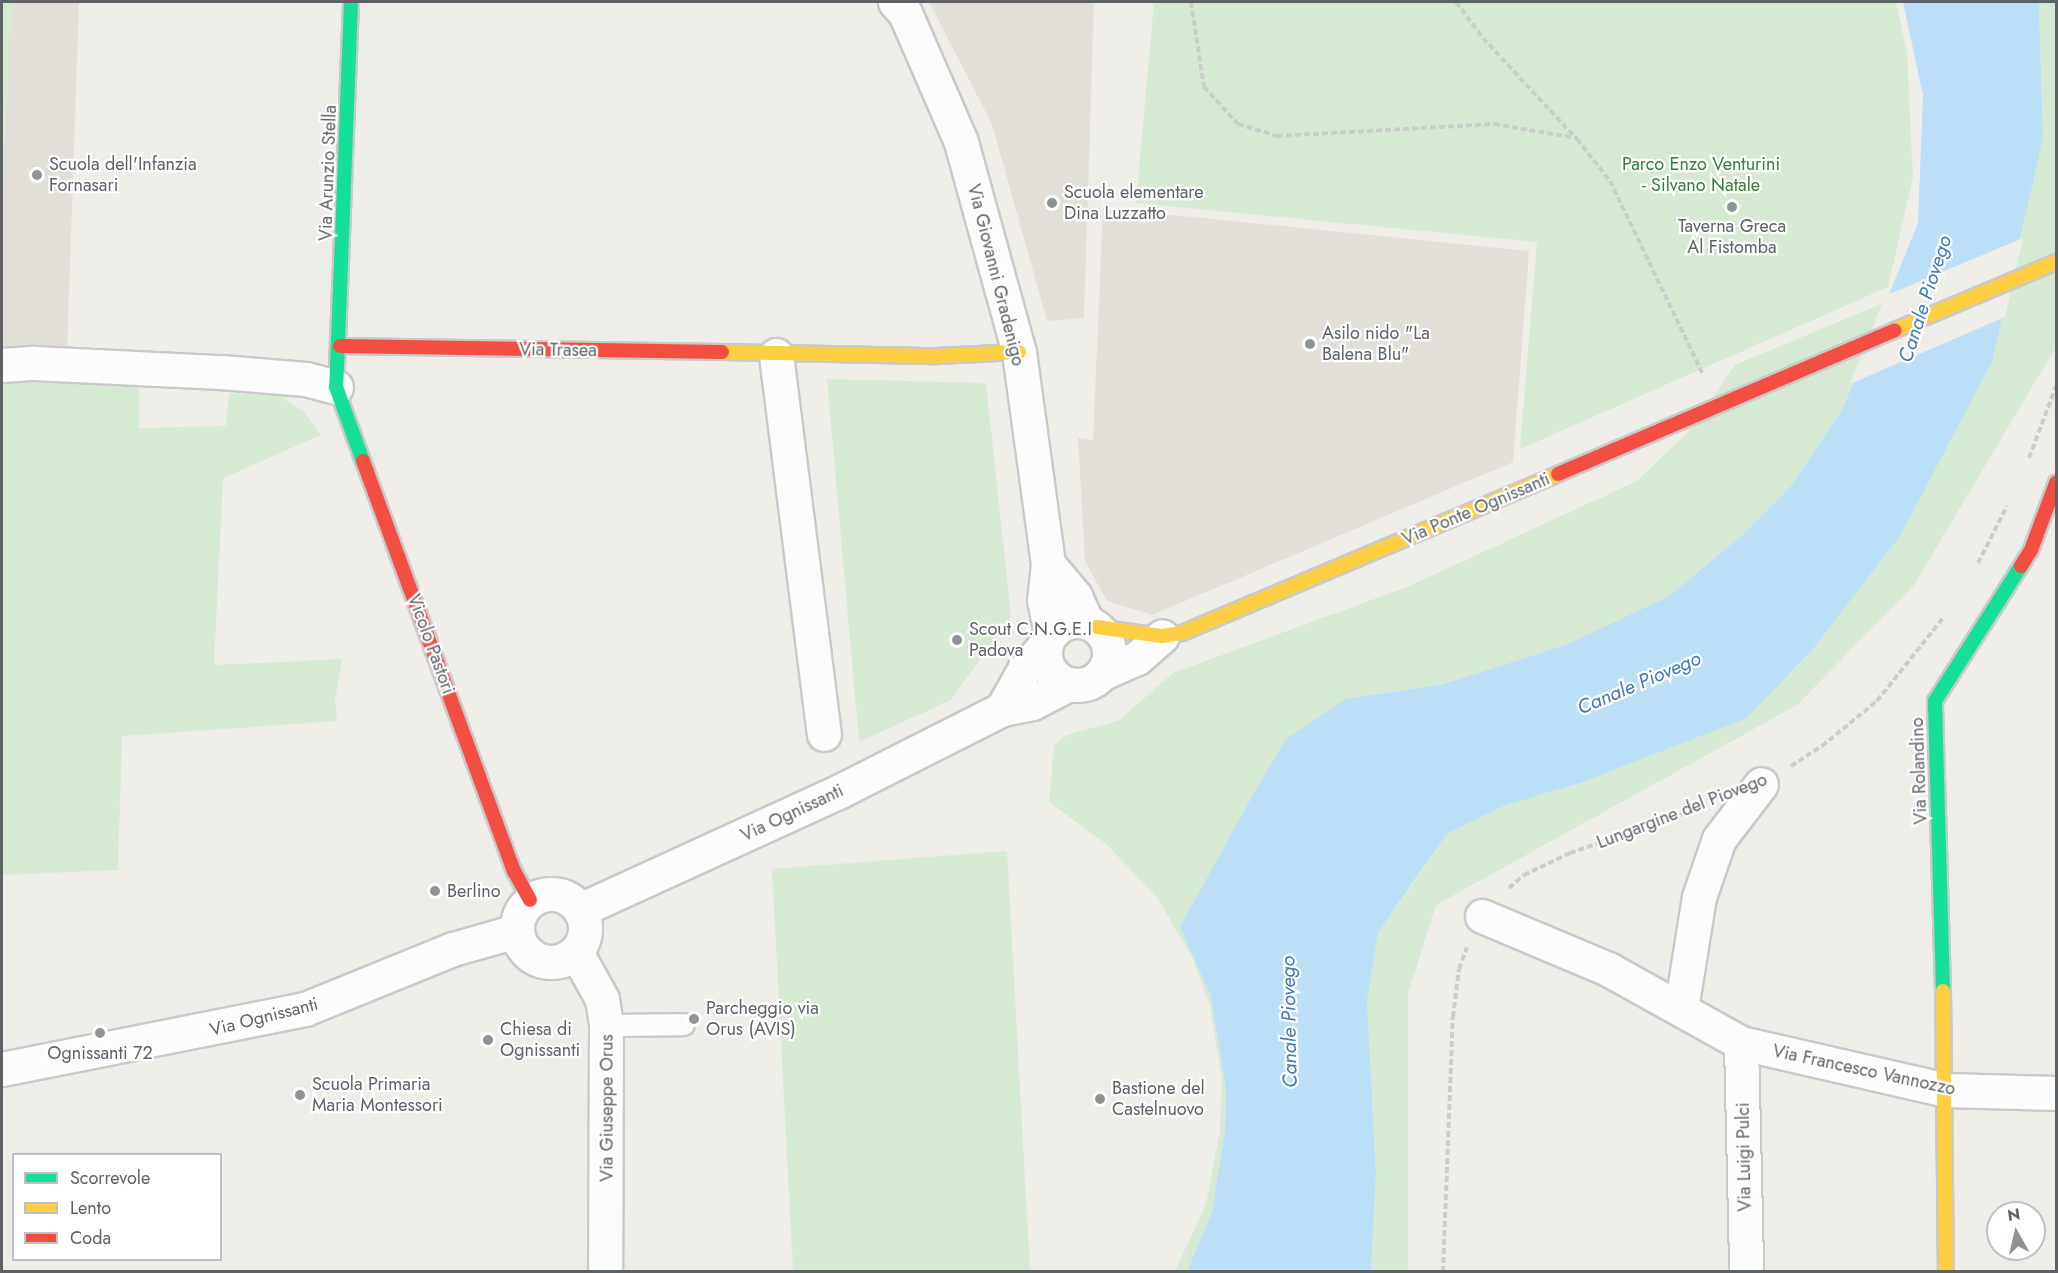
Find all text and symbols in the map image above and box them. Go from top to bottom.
street label: Via Arunzio Stella [315,105,341,241]
place label: Scuola dell'Infanzia Fornasari [49,154,197,196]
park label: Parco Enzo Venturini - Silvano Natale [1622,154,1780,196]
marker: Scuola dell'Infanzia Fornasari [30,168,44,182]
street label: Via Giovanni Gradenigo [963,182,1029,368]
place label: Scuola elementare Dina Luzzatto [1064,182,1204,224]
marker: Scuola elementare Dina Luzzatto [1045,196,1059,210]
marker: Taverna Greca Al Fistomba [1725,200,1739,214]
place label: Taverna Greca Al Fistomba [1678,216,1786,258]
water label: Canale Piovego [1893,233,1957,365]
place label: Asilo nido "La Balena Blu" [1322,323,1430,366]
marker: Asilo nido "La Balena Blu" [1303,337,1317,351]
street label: Via Trasea [519,339,597,361]
street label: Via Ponte Ognissanti [1399,468,1553,550]
street label: Vicolo Pastori [403,591,459,697]
place label: Scout C.N.G.E.I Padova [969,619,1092,662]
marker: Scout C.N.G.E.I Padova [950,633,964,647]
water label: Canale Piovego [1574,646,1704,720]
street label: Via Rolandino [1906,717,1932,825]
street label: Lungargine del Piovego [1594,769,1770,853]
street label: Via Ognissanti [737,780,847,846]
place label: Berlino [447,880,501,902]
marker: Berlino [428,884,442,898]
water label: Canale Piovego [1276,956,1302,1088]
street label: Via Ognissanti [208,993,320,1041]
place label: Parcheggio via Orus (AVIS) [706,998,819,1040]
marker: Parcheggio via Orus (AVIS) [687,1012,701,1026]
place label: Chiesa di Ognissanti [500,1019,580,1062]
marker: Ognissanti 72 [93,1026,107,1040]
marker: Chiesa di Ognissanti [481,1033,495,1047]
street label: Via Giuseppe Orus [596,1034,618,1182]
street label: Via Francesco Vannozzo [1771,1040,1957,1100]
place label: Ognissanti 72 [47,1042,153,1064]
place label: Scuola Primaria Maria Montessori [312,1074,443,1116]
place label: Bastione del Castelnuovo [1112,1078,1205,1120]
marker: Scuola Primaria Maria Montessori [293,1088,307,1102]
marker: Bastione del Castelnuovo [1093,1092,1107,1106]
street label: Via Luigi Pulci [1732,1102,1756,1212]
legend [12,1153,222,1261]
text: Scorrevole [70,1165,150,1191]
text: Lento [70,1195,111,1221]
north arrow [1986,1201,2046,1261]
text: N [2006,1202,2022,1227]
text: Coda [70,1225,111,1251]

